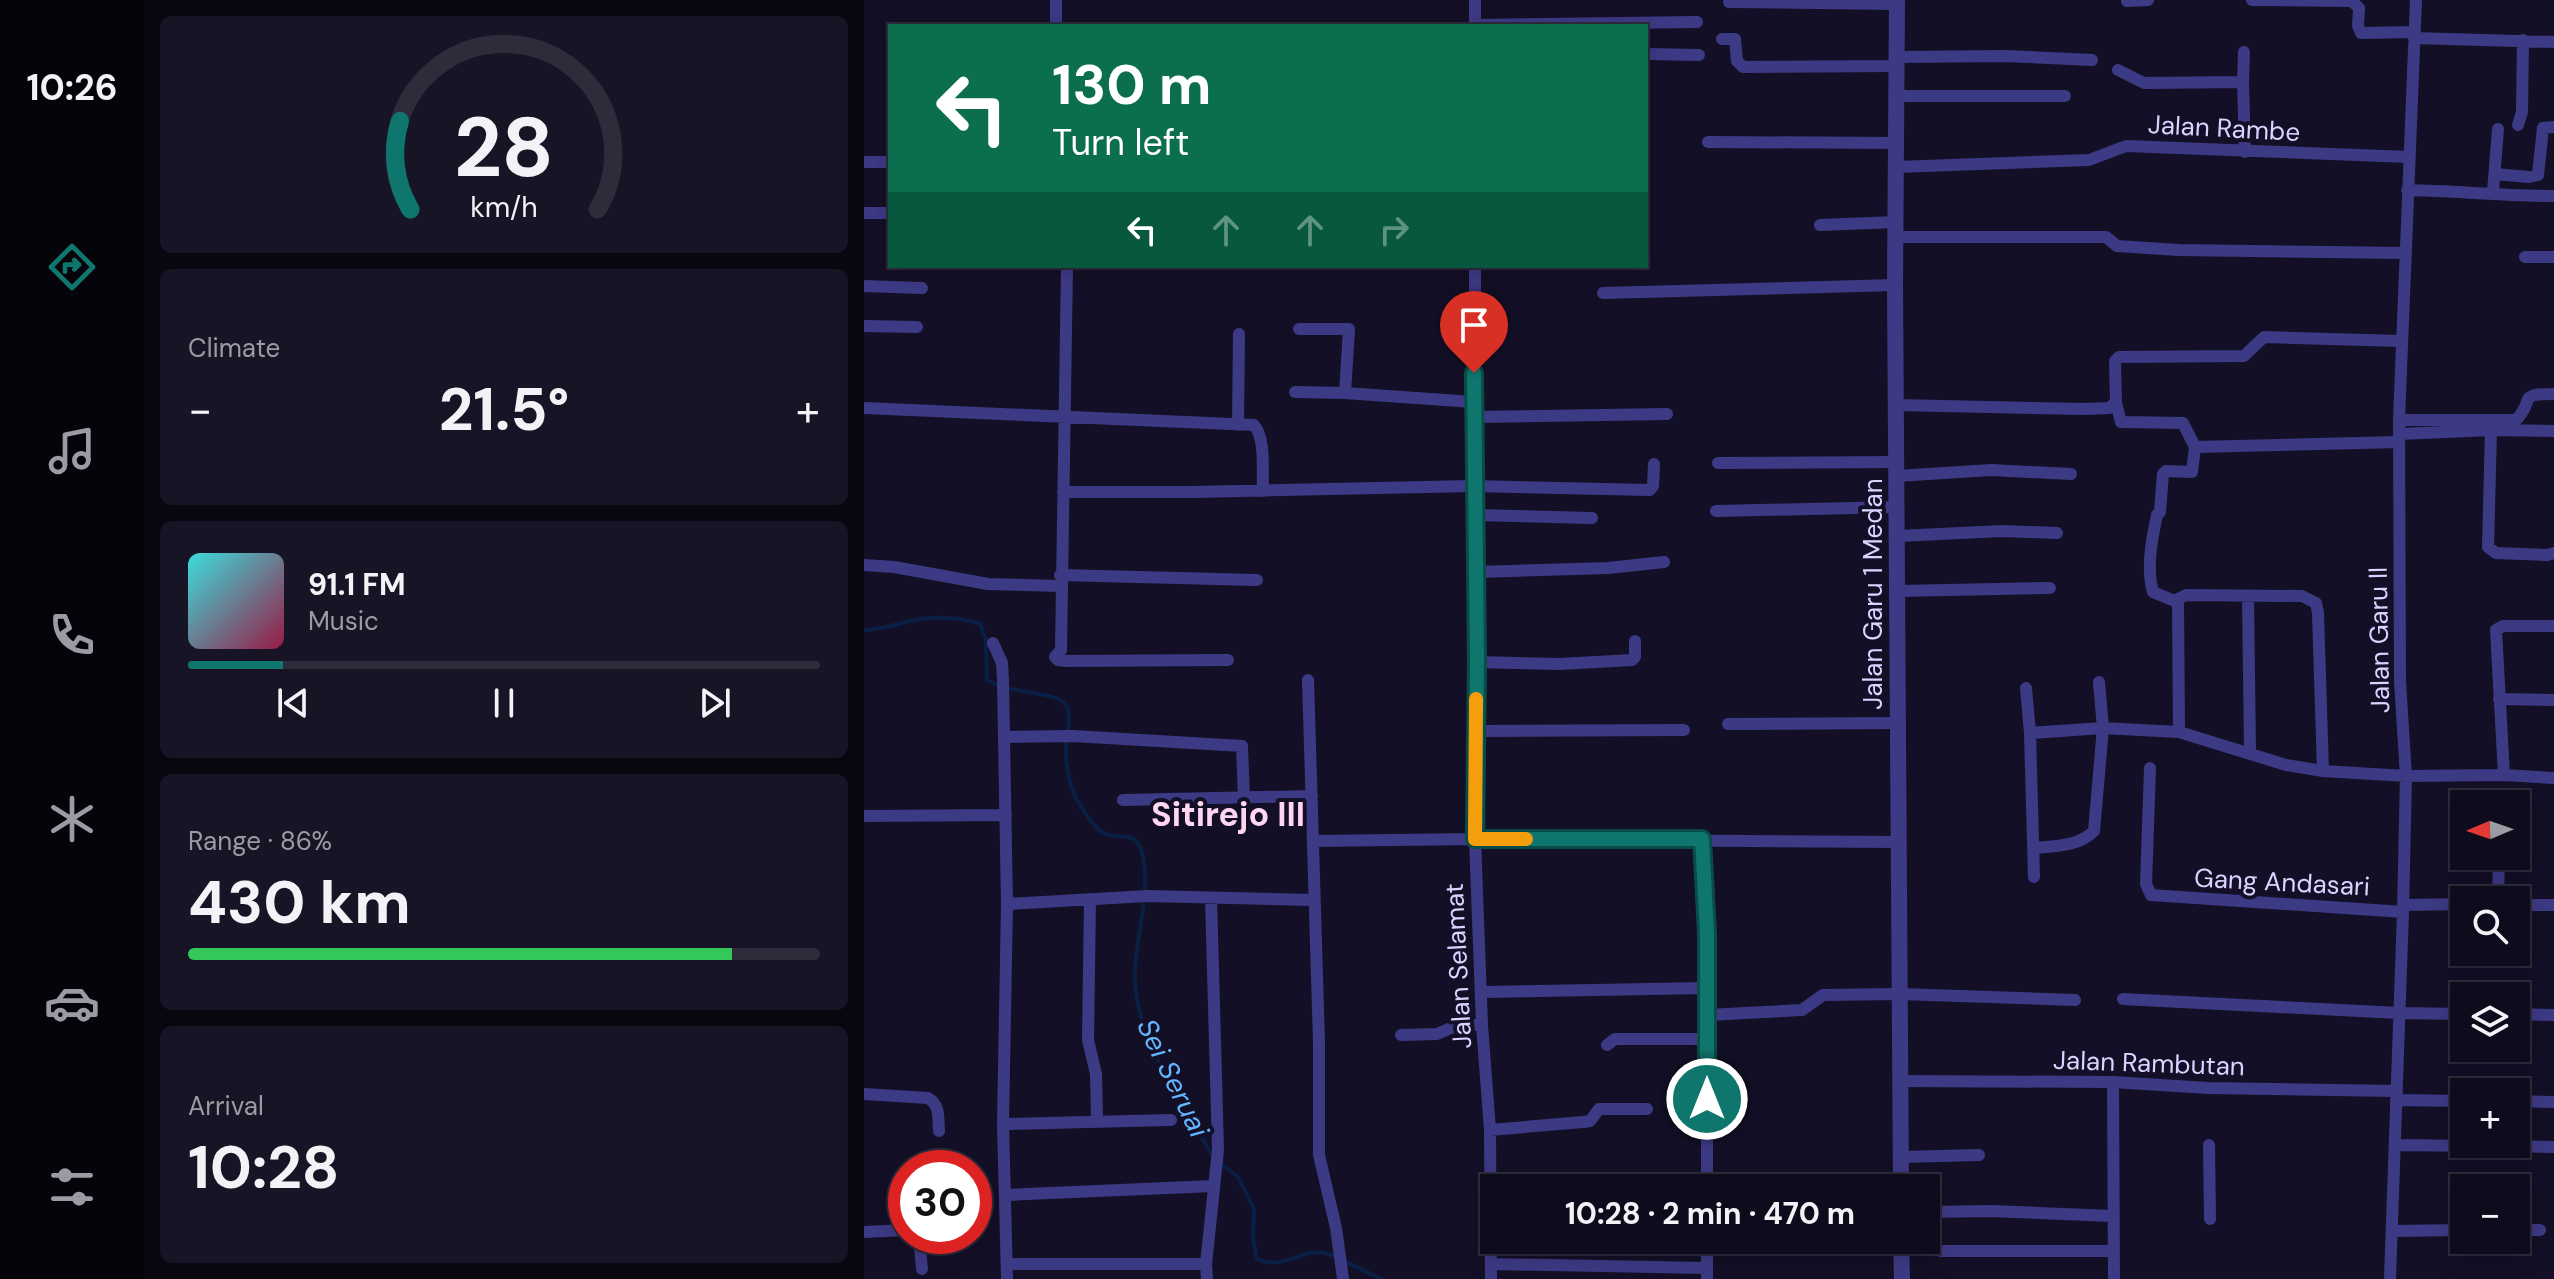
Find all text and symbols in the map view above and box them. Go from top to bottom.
text: 130 m [1052,48,1211,121]
icon: left [920,56,1024,160]
text: 10:26 [26,64,118,111]
text: 28 [454,93,554,202]
street label: Jalan Rambe [2147,107,2301,149]
text: Turn left [1052,119,1189,166]
text: km/h [470,189,538,226]
icon: left [1120,208,1164,252]
icon: ahead [1204,208,1248,252]
icon: ahead [1288,208,1332,252]
icon: right [1372,208,1416,252]
icon: directions [44,239,100,295]
pin [1440,291,1508,373]
icon: arrive [1452,303,1496,347]
text: Climate [188,331,280,365]
text: 21.5° [439,370,569,449]
text: − [188,381,212,439]
text: + [796,381,820,439]
icon: music [44,423,100,479]
street label: Jalan Garu 1 Medan [1856,478,1890,710]
text: 91.1 FM [308,565,406,604]
street label: Jalan Garu II [2361,567,2397,713]
text: Music [308,604,379,638]
icon: phone [44,607,100,663]
icon: previous [271,681,315,725]
icon: pause [482,681,526,725]
icon: next [693,681,737,725]
north arrow [2450,790,2530,870]
map controls [2450,790,2530,1254]
icon: climate [44,791,100,847]
district label: Sitirejo III [1151,792,1305,837]
text: Range · 86% [188,824,332,858]
street label: Gang Andasari [2193,860,2371,904]
text: 430 km [188,863,411,942]
street label: Jalan Selamat [1437,882,1479,1050]
button: search [2450,886,2530,966]
icon: car [44,975,100,1031]
button: layers [2450,982,2530,1062]
water label: Sei Seruai [1128,1012,1218,1145]
street label: Jalan Rambutan [2053,1043,2245,1083]
position arrow [1665,1057,1749,1141]
button: + [2450,1078,2530,1158]
text: Arrival [188,1089,264,1123]
text: 10:28 [188,1128,340,1207]
speed limit sign: 30 [888,1150,992,1254]
icon: filters [44,1159,100,1215]
button: − [2450,1174,2530,1254]
text: 10:28 · 2 min · 470 m [1565,1194,1855,1233]

